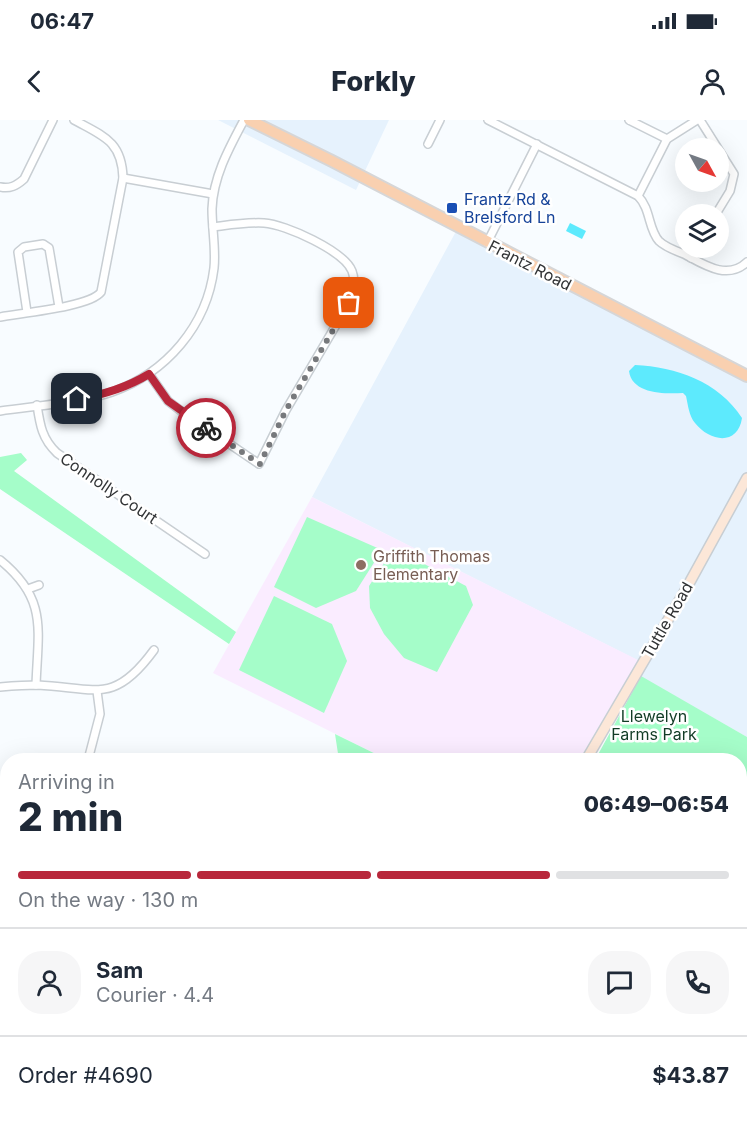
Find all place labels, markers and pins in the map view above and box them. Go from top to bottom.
place label: Frantz Rd & Brelsford Ln [464,189,555,227]
marker: Frantz Rd & Brelsford Ln [445,201,459,215]
pin [323,277,374,328]
pin [51,373,102,424]
place label: Griffith Thomas Elementary [373,546,490,584]
marker: Griffith Thomas Elementary [354,558,368,572]

